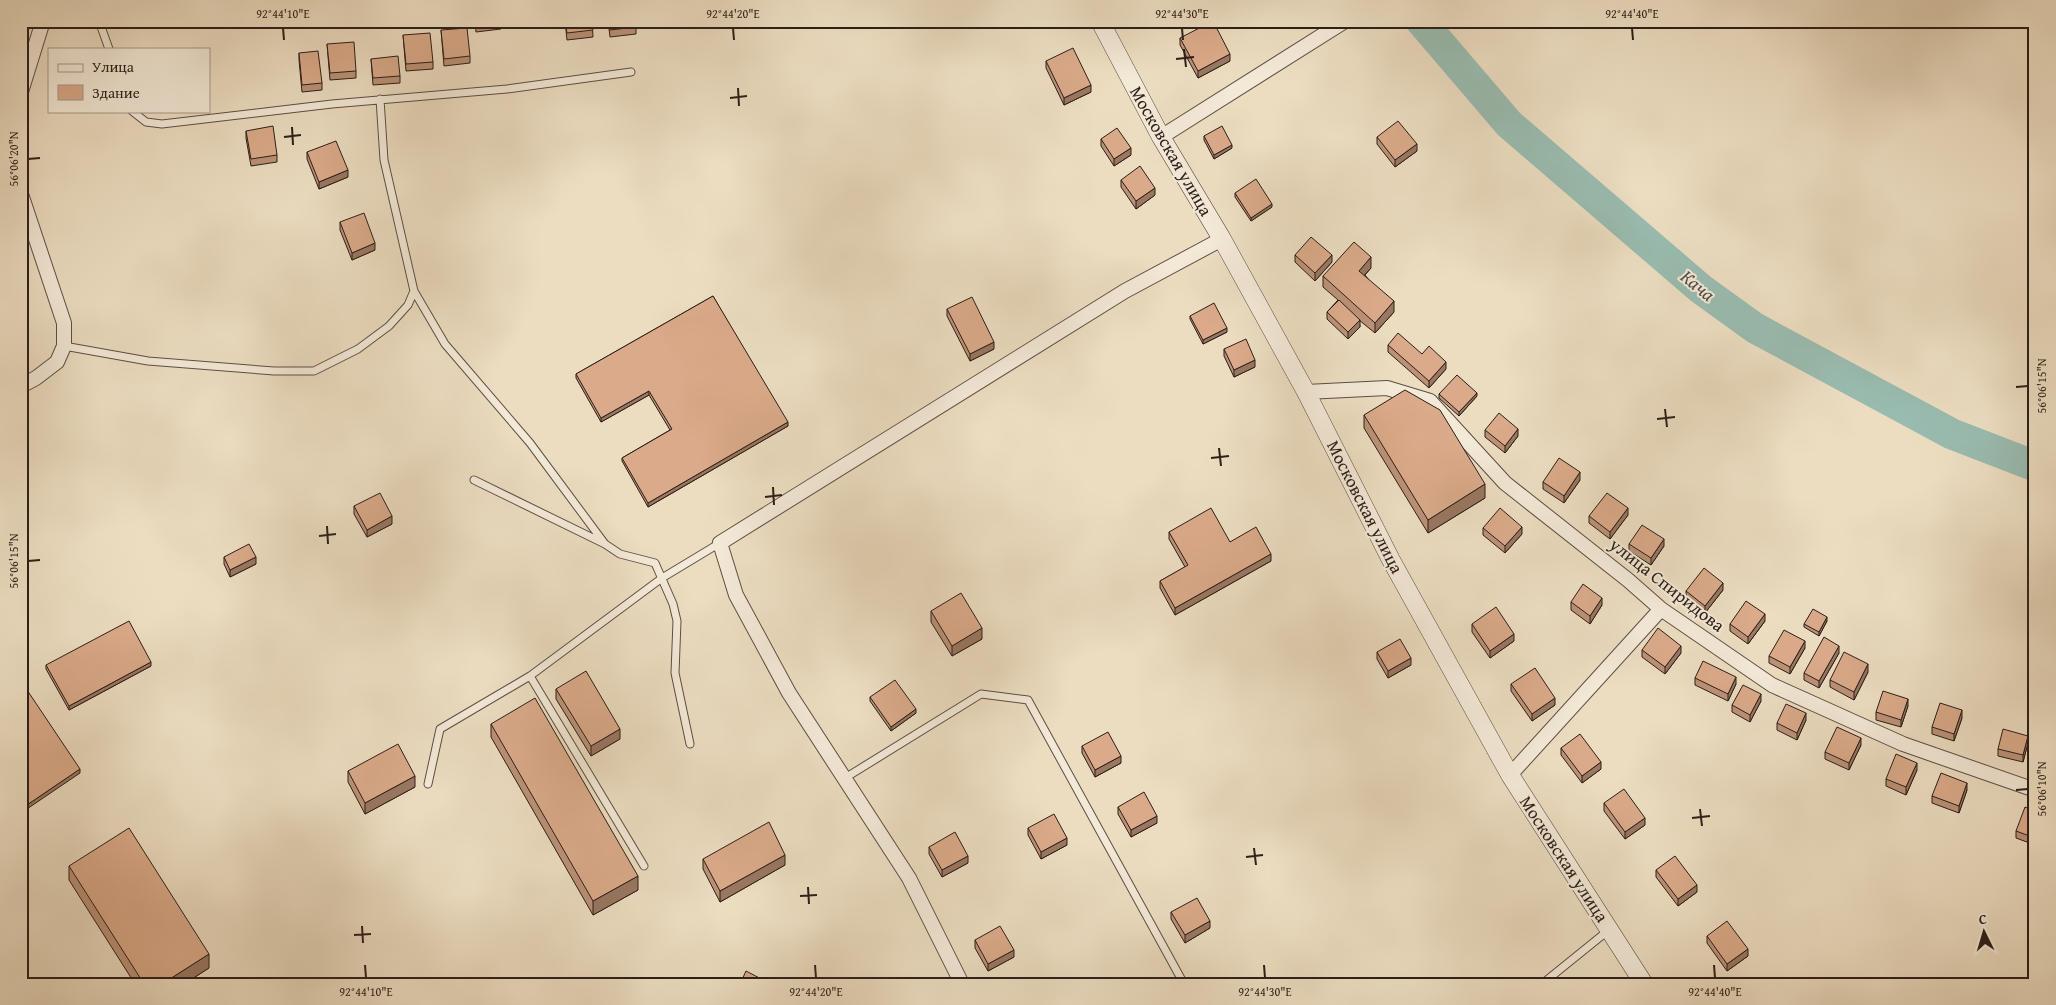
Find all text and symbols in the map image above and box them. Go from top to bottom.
text: 92°44'10"E [256,5,310,22]
text: 92°44'20"E [706,5,760,22]
text: 92°44'30"E [1155,5,1209,22]
text: 92°44'40"E [1605,5,1659,22]
legend [48,48,210,112]
text: Улица [92,56,135,77]
street label: Московская улица [1123,81,1220,221]
text: Здание [92,82,140,103]
text: 56°06'20"N [5,131,22,187]
water label: Кача [1675,262,1721,308]
text: 56°06'15"N [2033,358,2050,414]
street label: Московская улица [1320,435,1411,578]
street label: улица Спиридова [1603,530,1731,639]
text: 56°06'15"N [5,533,22,589]
text: 56°06'10"N [2033,761,2050,817]
street label: Московская улица [1513,790,1616,928]
north arrow [1958,908,2008,958]
text: С [1978,909,1988,929]
text: 92°44'10"E [339,983,393,1000]
text: 92°44'20"E [789,983,843,1000]
text: 92°44'30"E [1238,983,1292,1000]
text: 92°44'40"E [1688,983,1742,1000]

